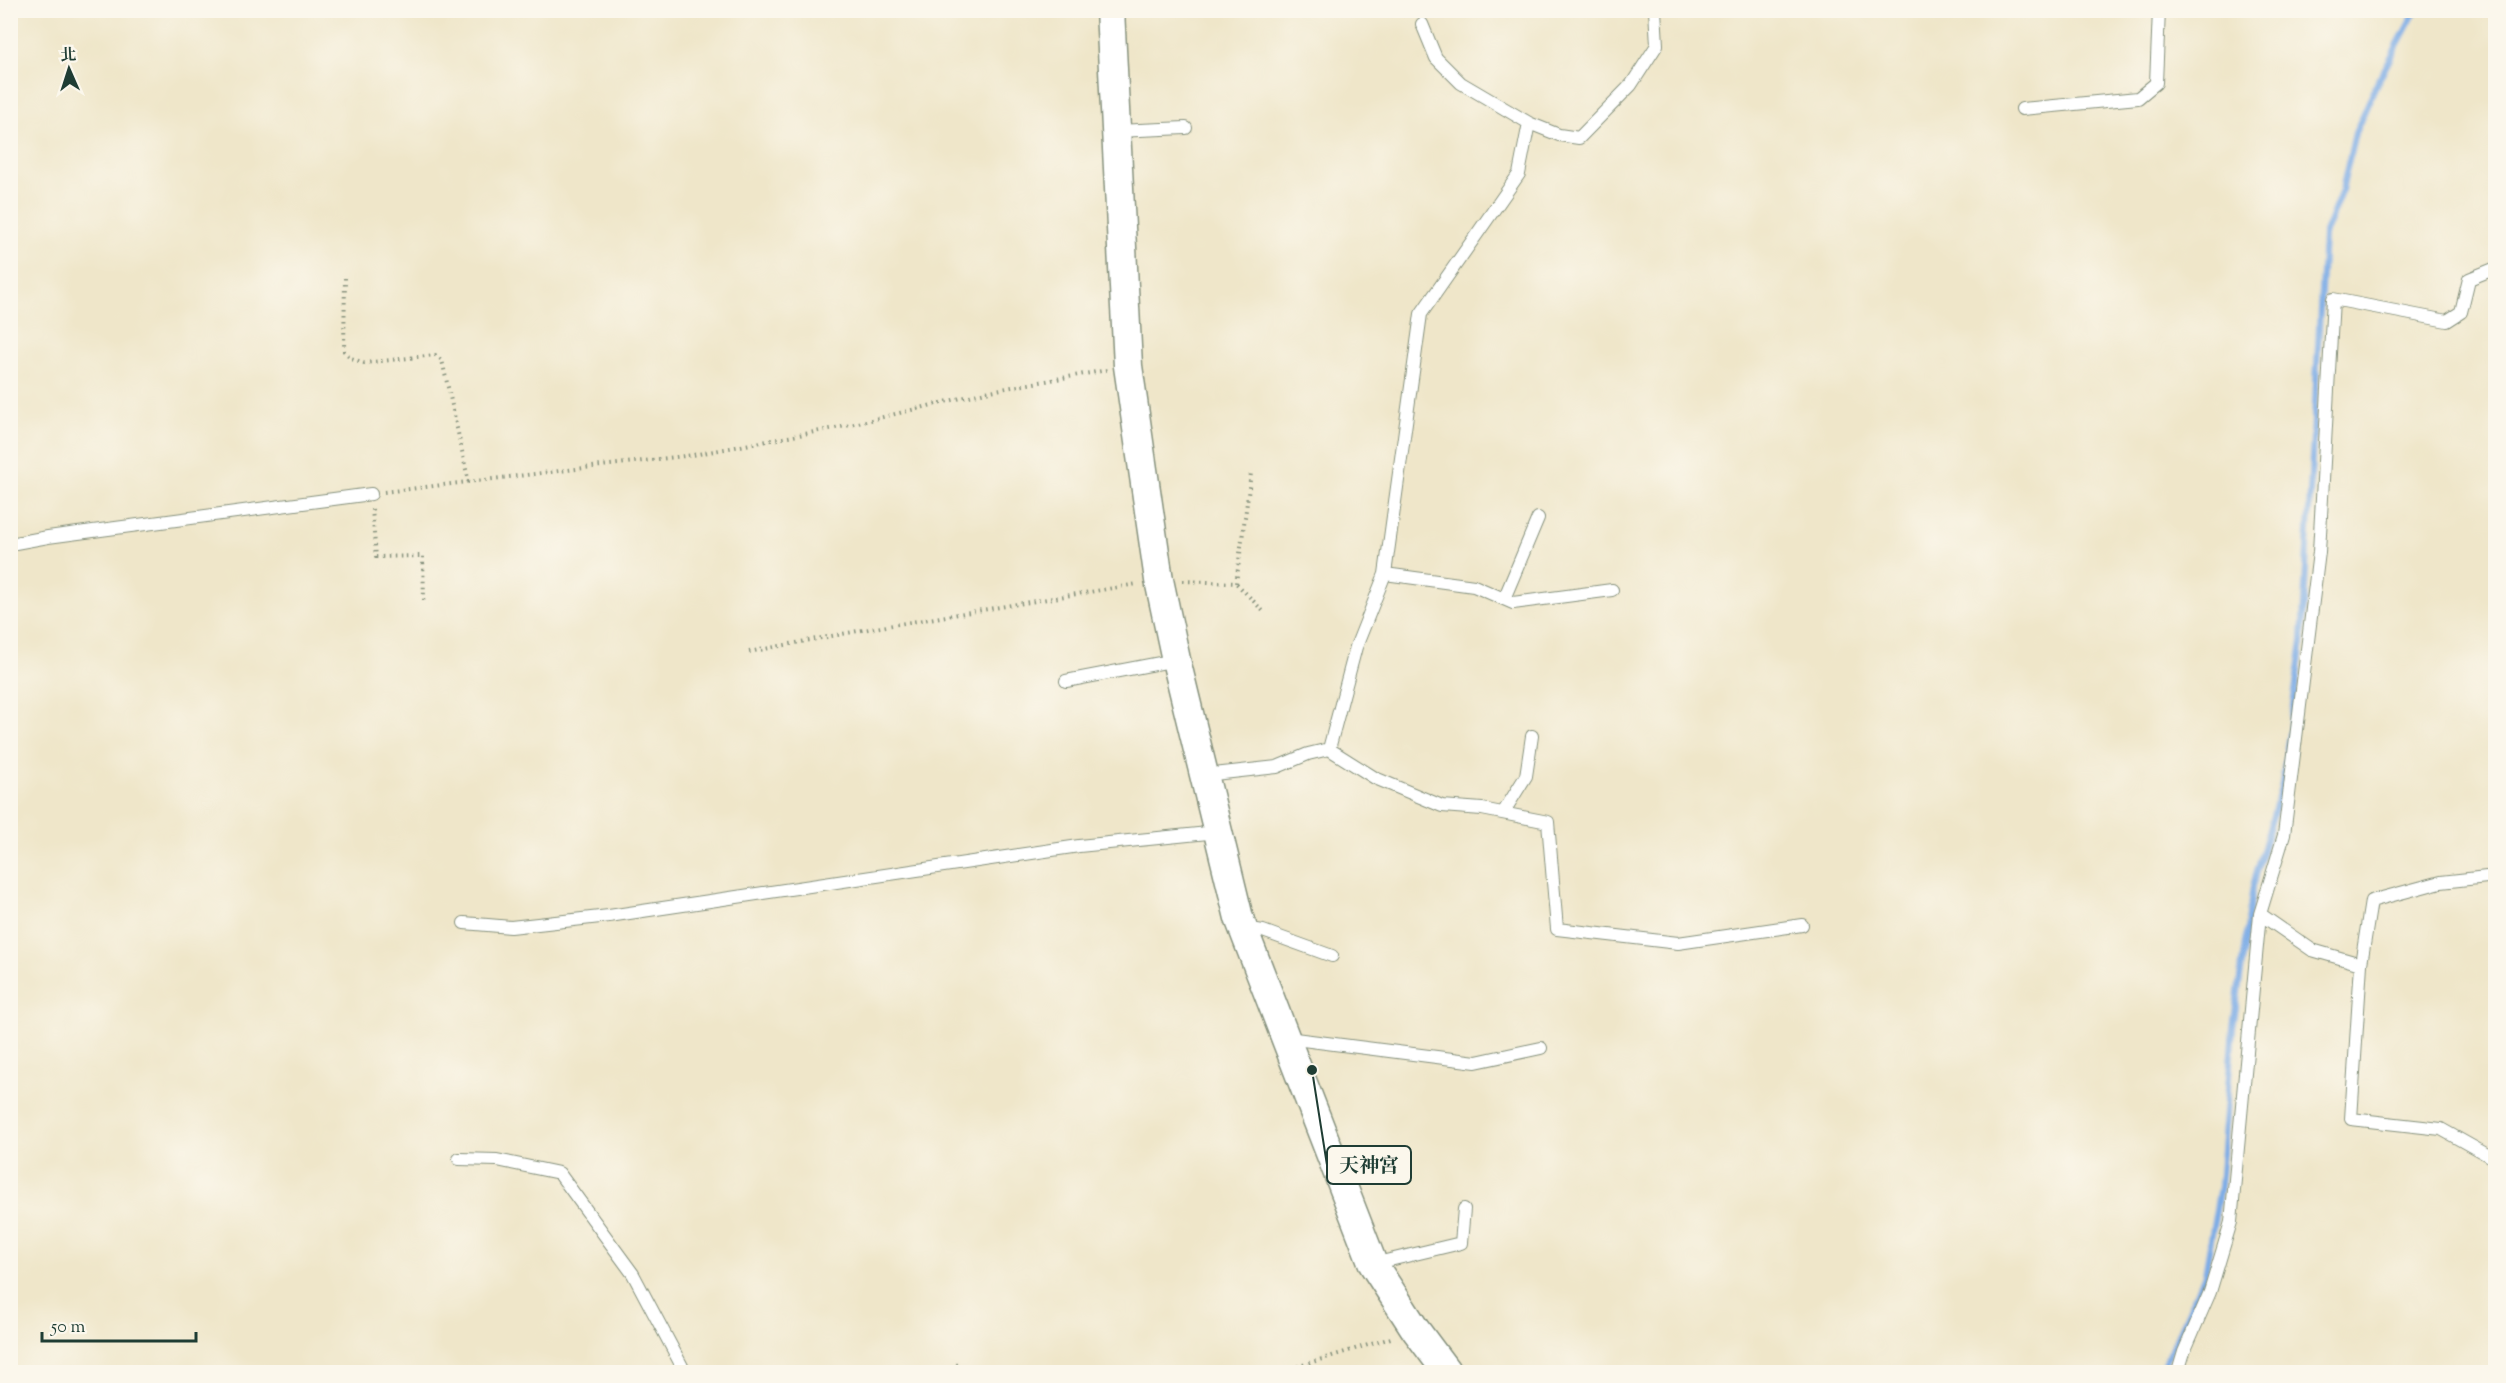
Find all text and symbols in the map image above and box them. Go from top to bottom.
north arrow [39,39,99,99]
text: 北 [60,45,77,68]
callout: 天神宮 [1327,1146,1411,1184]
text: 天神宮 [1339,1153,1399,1182]
scale bar [42,1305,196,1343]
text: 50 m [50,1315,86,1341]

